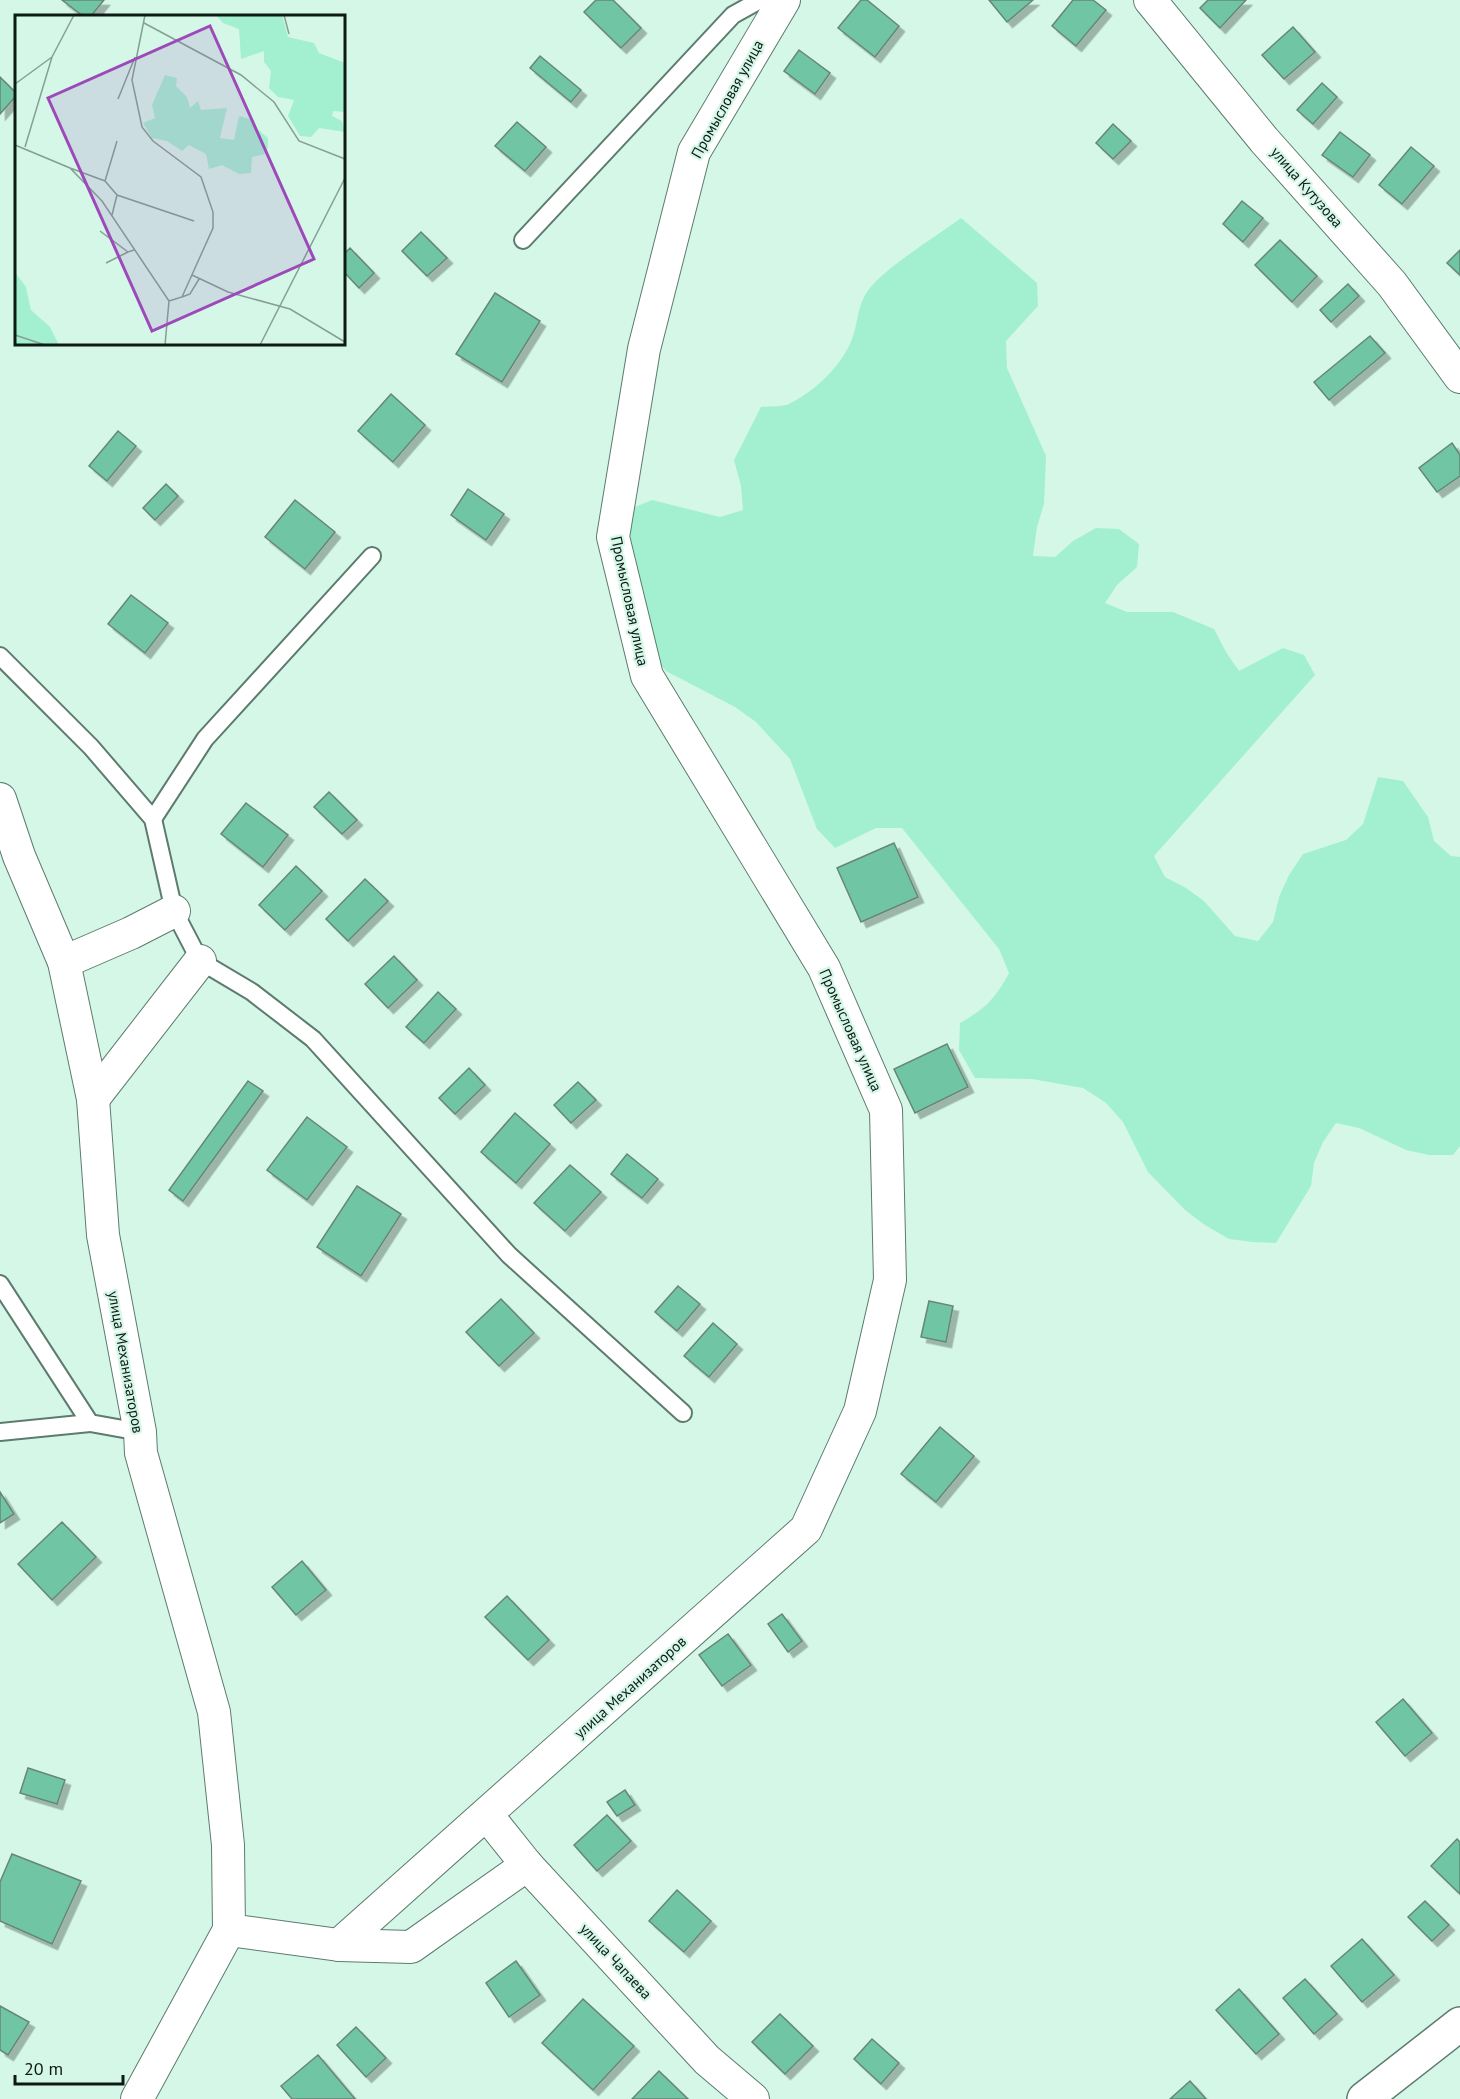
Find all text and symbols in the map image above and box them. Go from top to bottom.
inset map [15,15,345,345]
street label: Промысловая улица [687,37,767,161]
street label: улица Кутузова [1267,143,1347,231]
street label: Промысловая улица [607,534,653,668]
street label: Промысловая улица [815,966,887,1094]
street label: улица Механизаторов [104,1289,148,1435]
street label: улица Механизаторов [570,1632,690,1742]
street label: улица Чапаева [576,1919,656,2003]
scale bar [15,2048,123,2086]
text: 20 m [24,2057,63,2080]

